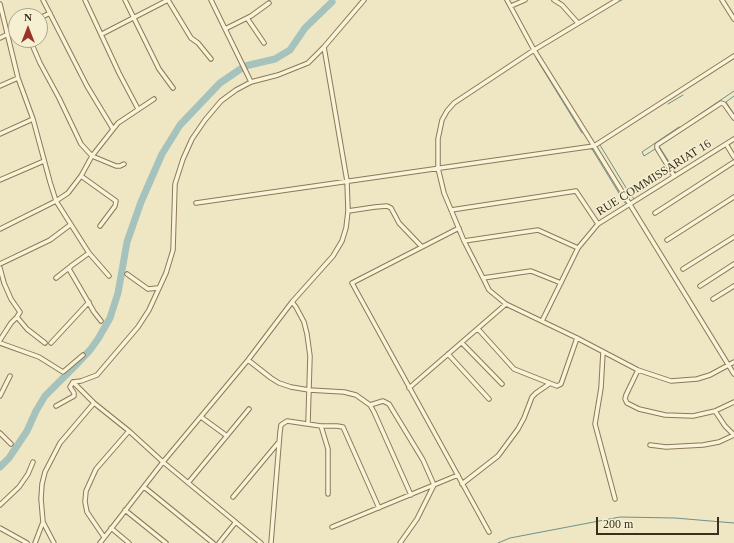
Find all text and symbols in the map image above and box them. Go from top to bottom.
north arrow [8,8,48,48]
text: N [24,11,32,23]
street label: RUE COMMISSARIAT 16 [594,137,714,219]
scale bar [598,509,721,535]
text: 200 m [603,517,633,531]

